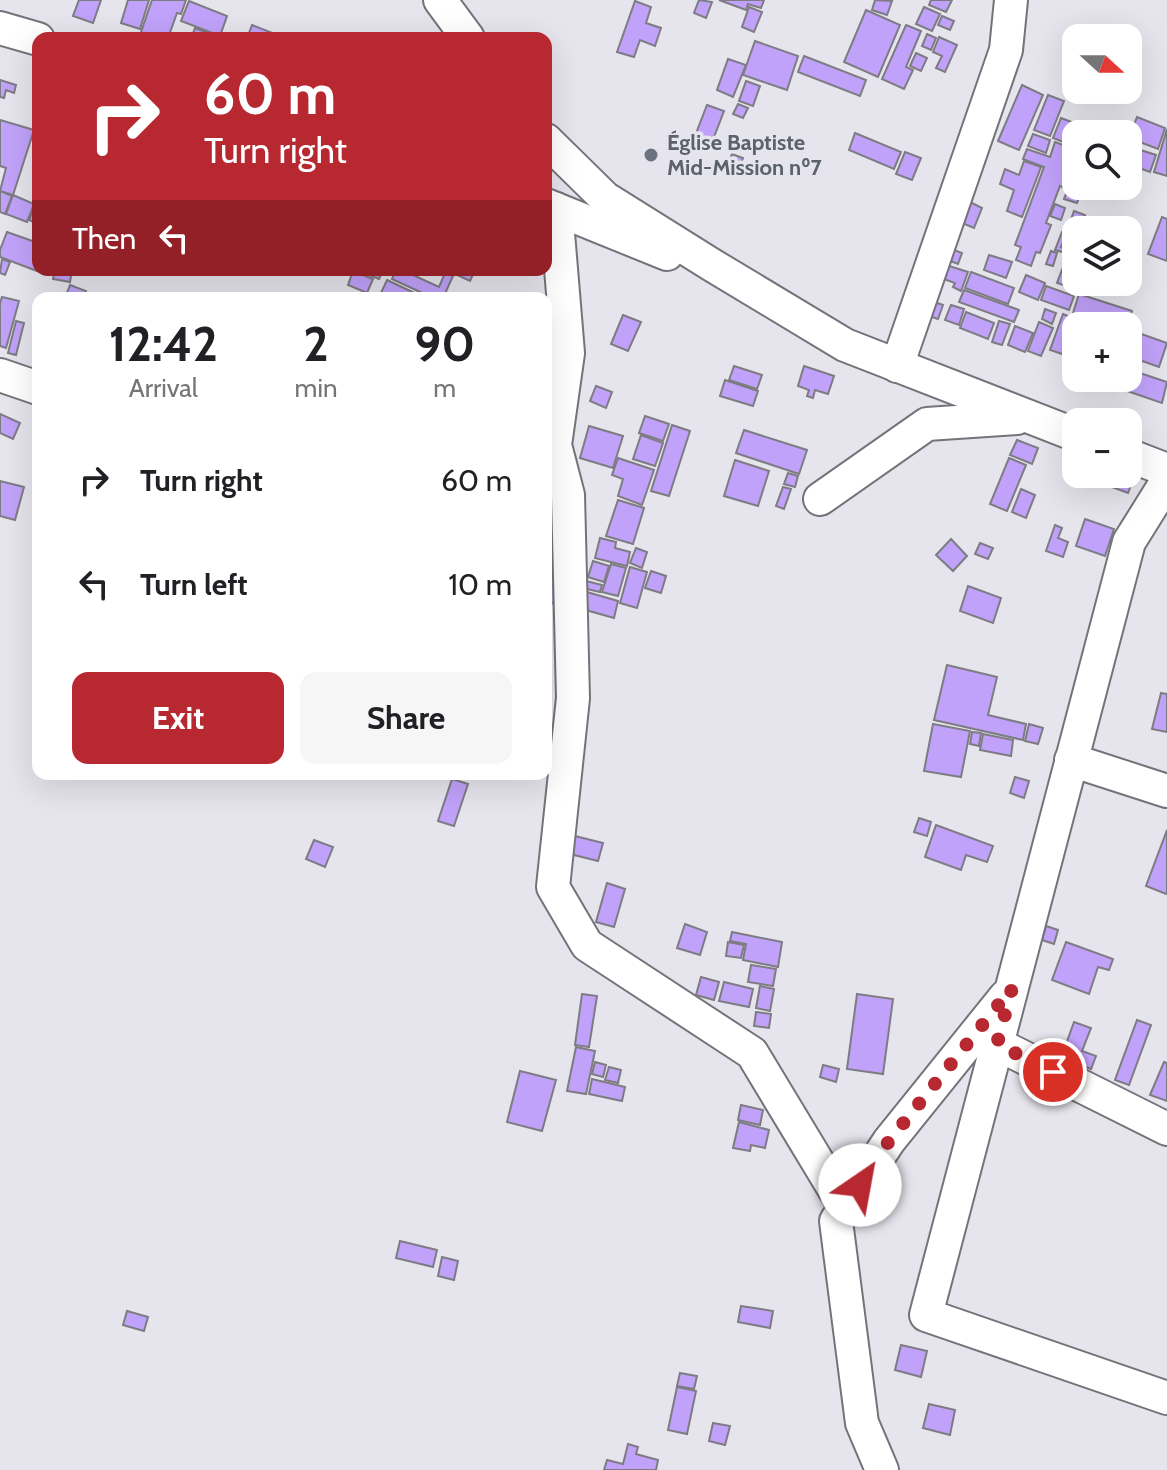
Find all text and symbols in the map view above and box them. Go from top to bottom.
north arrow [1062,24,1142,104]
map controls [1062,24,1142,488]
text: 60 m [204,60,336,128]
icon: right [72,64,176,168]
button: search [1062,120,1142,200]
text: Turn right [204,128,347,172]
place label: Église Baptiste Mid-Mission n⁰7 [667,129,822,181]
marker: Église Baptiste Mid-Mission n⁰7 [642,146,660,164]
icon: left [152,216,196,260]
button: layers [1062,216,1142,296]
text: Then [72,220,136,257]
button: + [1062,312,1142,392]
text: 12:42 [109,315,218,373]
text: 2 [303,315,329,373]
text: 90 [414,315,475,373]
text: Arrival [129,372,198,404]
text: min [295,372,337,404]
text: m [433,372,456,404]
button: − [1062,408,1142,488]
icon: right [72,458,116,502]
text: Turn right [140,462,263,499]
text: 60 m [441,462,512,499]
icon: left [72,562,116,606]
text: Turn left [140,566,248,603]
text: 10 m [448,566,512,603]
button: Exit [72,672,284,764]
button: Share [300,672,512,764]
pin [1019,1038,1087,1106]
icon: arrive [1031,1050,1075,1094]
position arrow [818,1143,902,1227]

